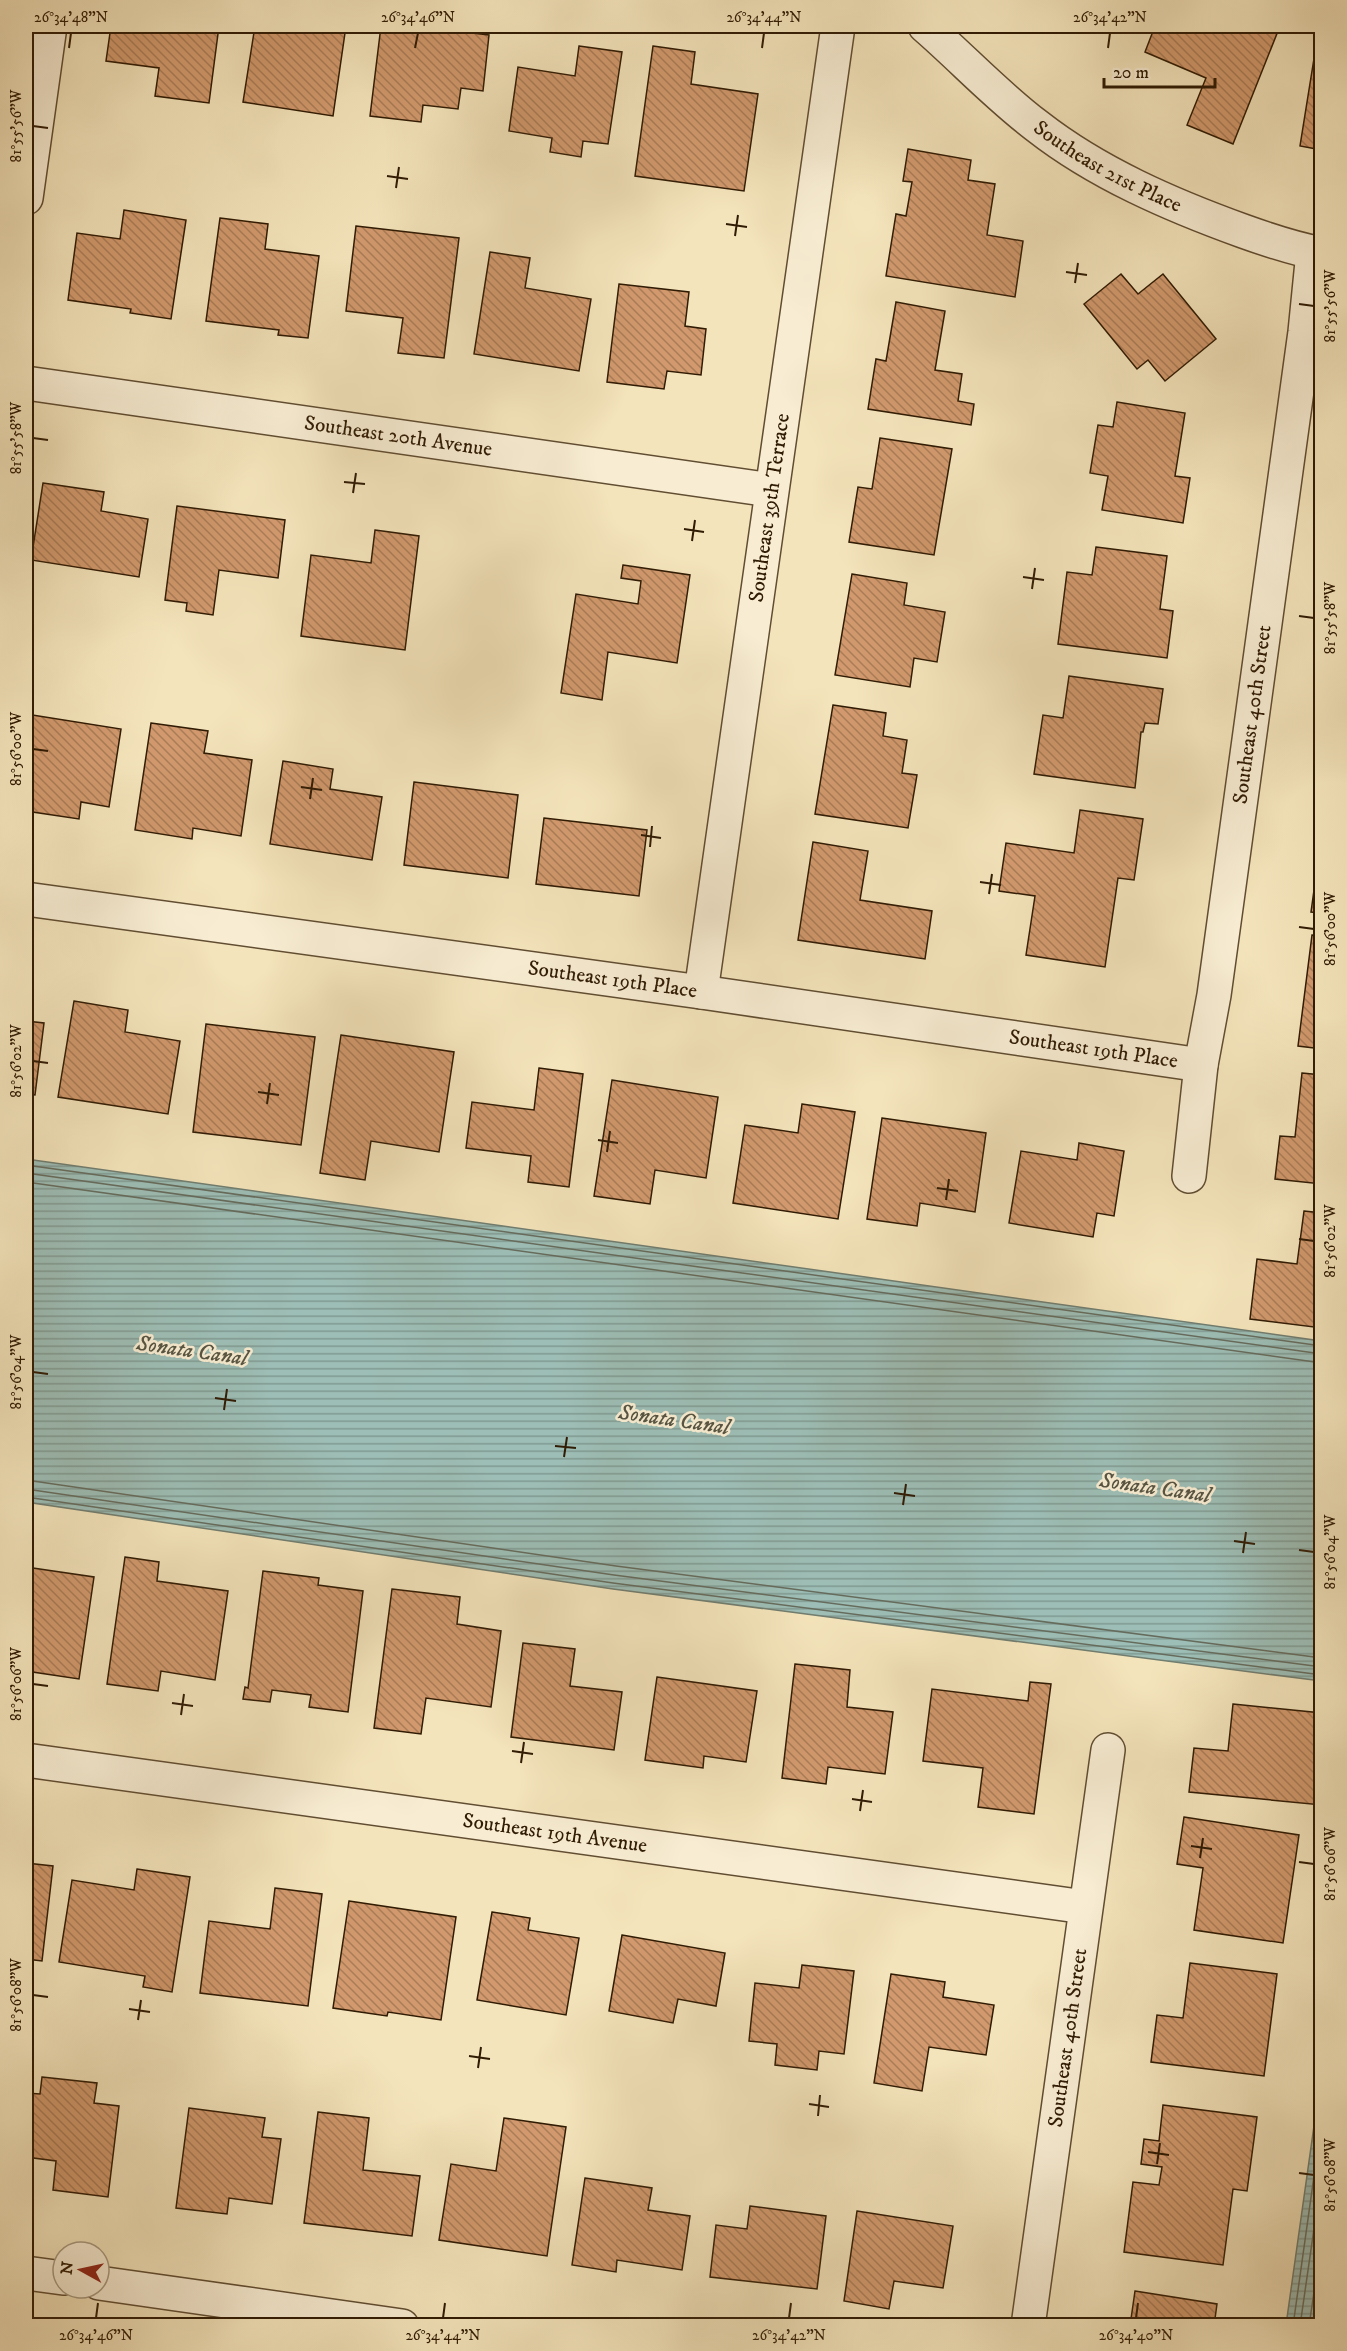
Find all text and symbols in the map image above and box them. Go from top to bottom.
text: 26°34'48"N [34,8,108,27]
text: 26°34'46"N [381,8,455,27]
text: 26°34'44"N [726,8,802,27]
text: 26°34'42"N [1073,8,1147,27]
scale bar [1104,51,1215,89]
text: 20 m [1113,62,1149,84]
text: 81°55'56"W [7,89,26,163]
street label: Southeast 21st Place [1028,115,1186,219]
text: 81°55'56"W [1321,269,1340,343]
text: 81°55'58"W [7,401,26,474]
street label: Southeast 20th Avenue [303,410,494,463]
street label: Southeast 39th Terrace [743,411,796,604]
text: 81°55'58"W [1321,581,1340,654]
street label: Southeast 40th Street [1227,623,1278,806]
text: 81°56'00"W [7,712,26,786]
text: 81°56'00"W [1321,892,1340,966]
street label: Southeast 19th Place [526,955,699,1004]
text: 81°56'02"W [7,1024,26,1098]
street label: Southeast 19th Place [1007,1024,1180,1075]
text: 81°56'02"W [1321,1204,1340,1278]
water label: Sonata Canal [134,1330,251,1372]
text: 81°56'04"W [7,1334,26,1409]
water label: Sonata Canal [616,1399,733,1441]
water label: Sonata Canal [1097,1467,1214,1509]
text: 81°56'04"W [1321,1514,1340,1589]
text: 81°56'06"W [7,1647,26,1721]
street label: Southeast 19th Avenue [461,1808,649,1859]
text: 81°56'06"W [1321,1827,1340,1901]
street label: Southeast 40th Street [1043,1946,1093,2129]
text: 81°56'08"W [7,1958,26,2032]
text: 81°56'08"W [1321,2138,1340,2212]
north arrow [51,2240,111,2300]
text: N [56,2260,78,2276]
text: 26°34'46"N [59,2326,133,2345]
text: 26°34'44"N [405,2326,481,2345]
text: 26°34'42"N [752,2326,826,2345]
text: 26°34'40"N [1099,2326,1173,2345]

